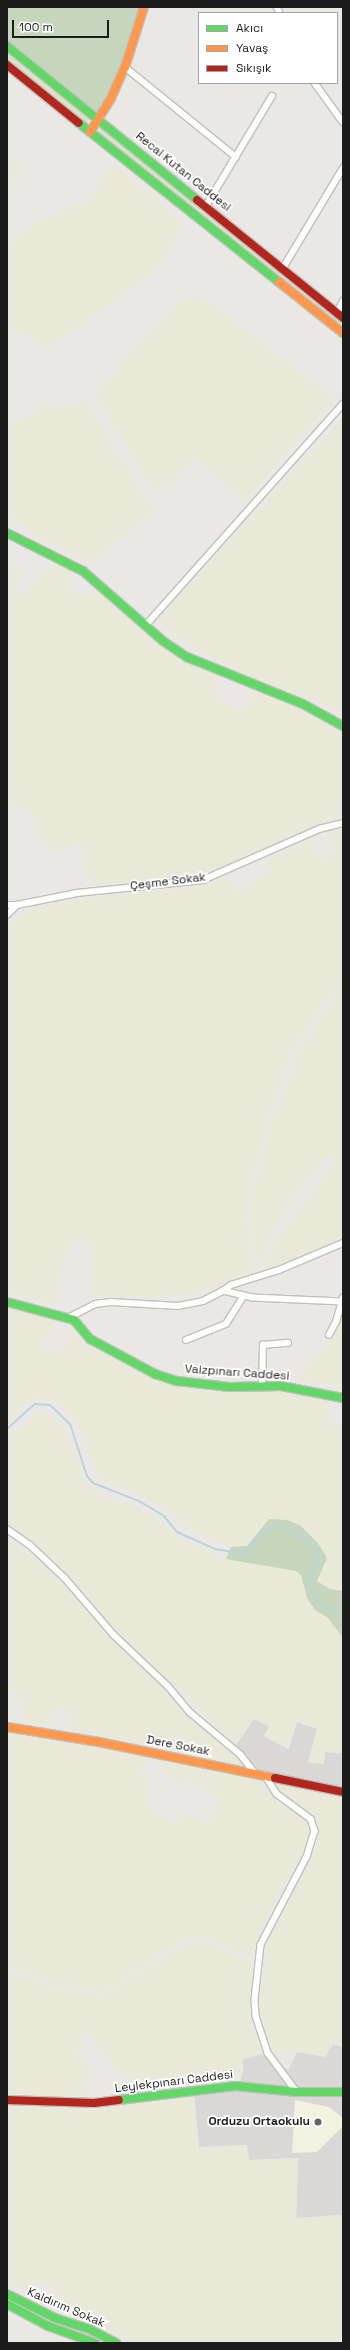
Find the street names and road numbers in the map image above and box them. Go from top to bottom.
street label: Recai Kutan Caddesi [132,129,234,215]
street label: Çeşme Sokak [129,870,207,894]
street label: Vaizpınarı Caddesi [184,1362,290,1384]
street label: Dere Sokak [145,1733,211,1759]
street label: Leylekpınarı Caddesi [114,2068,234,2096]
street label: Kaldırım Sokak [25,2285,107,2331]

